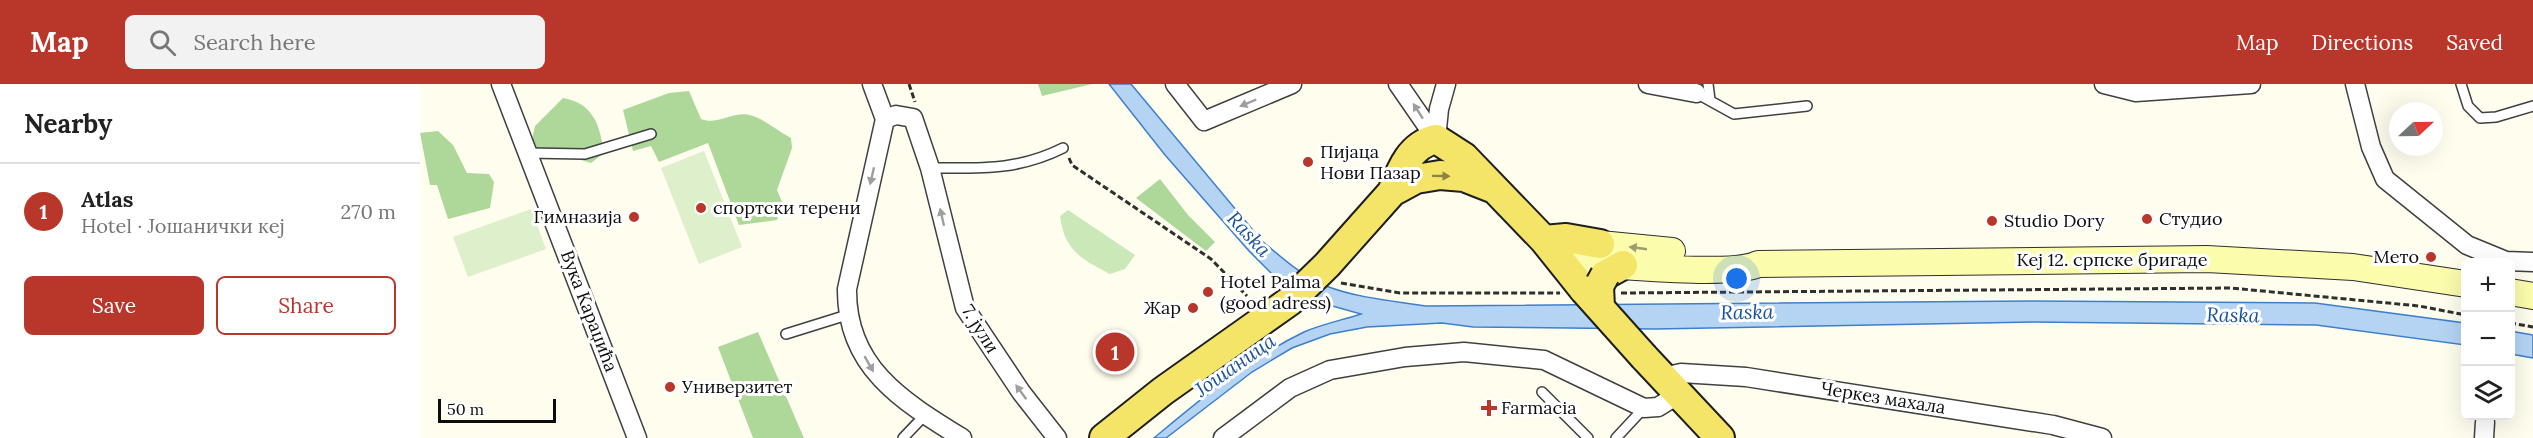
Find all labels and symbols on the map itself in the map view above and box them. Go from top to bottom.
one-way arrow [1239,99,1257,108]
north arrow [2389,102,2443,156]
one-way arrow [1413,103,1424,119]
place label: Пијаца Нови Пазар [1320,140,1421,184]
marker: Пијаца Нови Пазар [1301,155,1315,169]
one-way arrow [867,167,876,186]
one-way arrow [1432,171,1451,181]
place label: спортски терени [713,196,861,219]
marker: спортски терени [694,201,708,215]
place label: Гимназија [534,205,622,228]
water label: Raska [1222,206,1277,262]
place label: Студио [2159,207,2222,230]
one-way arrow [936,208,946,227]
place label: Studio Dory [2004,209,2105,232]
marker: Гимназија [627,210,641,224]
marker: Студио [2140,212,2154,226]
marker: Studio Dory [1985,214,1999,228]
one-way arrow [1629,243,1648,252]
place label: Мето [2373,245,2419,268]
street label: Вука Караџића [556,247,623,375]
street label: Кеј 12. српске бригаде [2017,248,2208,271]
marker: Мето [2424,250,2438,264]
your location [1722,264,1751,293]
place label: Hotel Palma (good adress) [1220,270,1331,314]
marker: Hotel Palma (good adress) [1201,285,1215,299]
place label: Жар [1144,296,1181,319]
water label: Raska [1720,299,1774,324]
street label: 7. јули [957,300,1004,357]
marker: Жар [1186,301,1200,315]
water label: Raska [2206,302,2260,327]
water label: Јошаница [1189,328,1280,402]
pin: 1 [1096,330,1134,374]
one-way arrow [863,355,873,372]
place label: Универзитет [681,375,793,398]
street label: Черкез махала [1819,376,1947,419]
marker: Универзитет [663,380,677,394]
one-way arrow [1016,384,1028,399]
scale bar [438,396,556,424]
place label: Farmacia [1501,396,1577,419]
marker: Farmacia [1482,401,1496,415]

